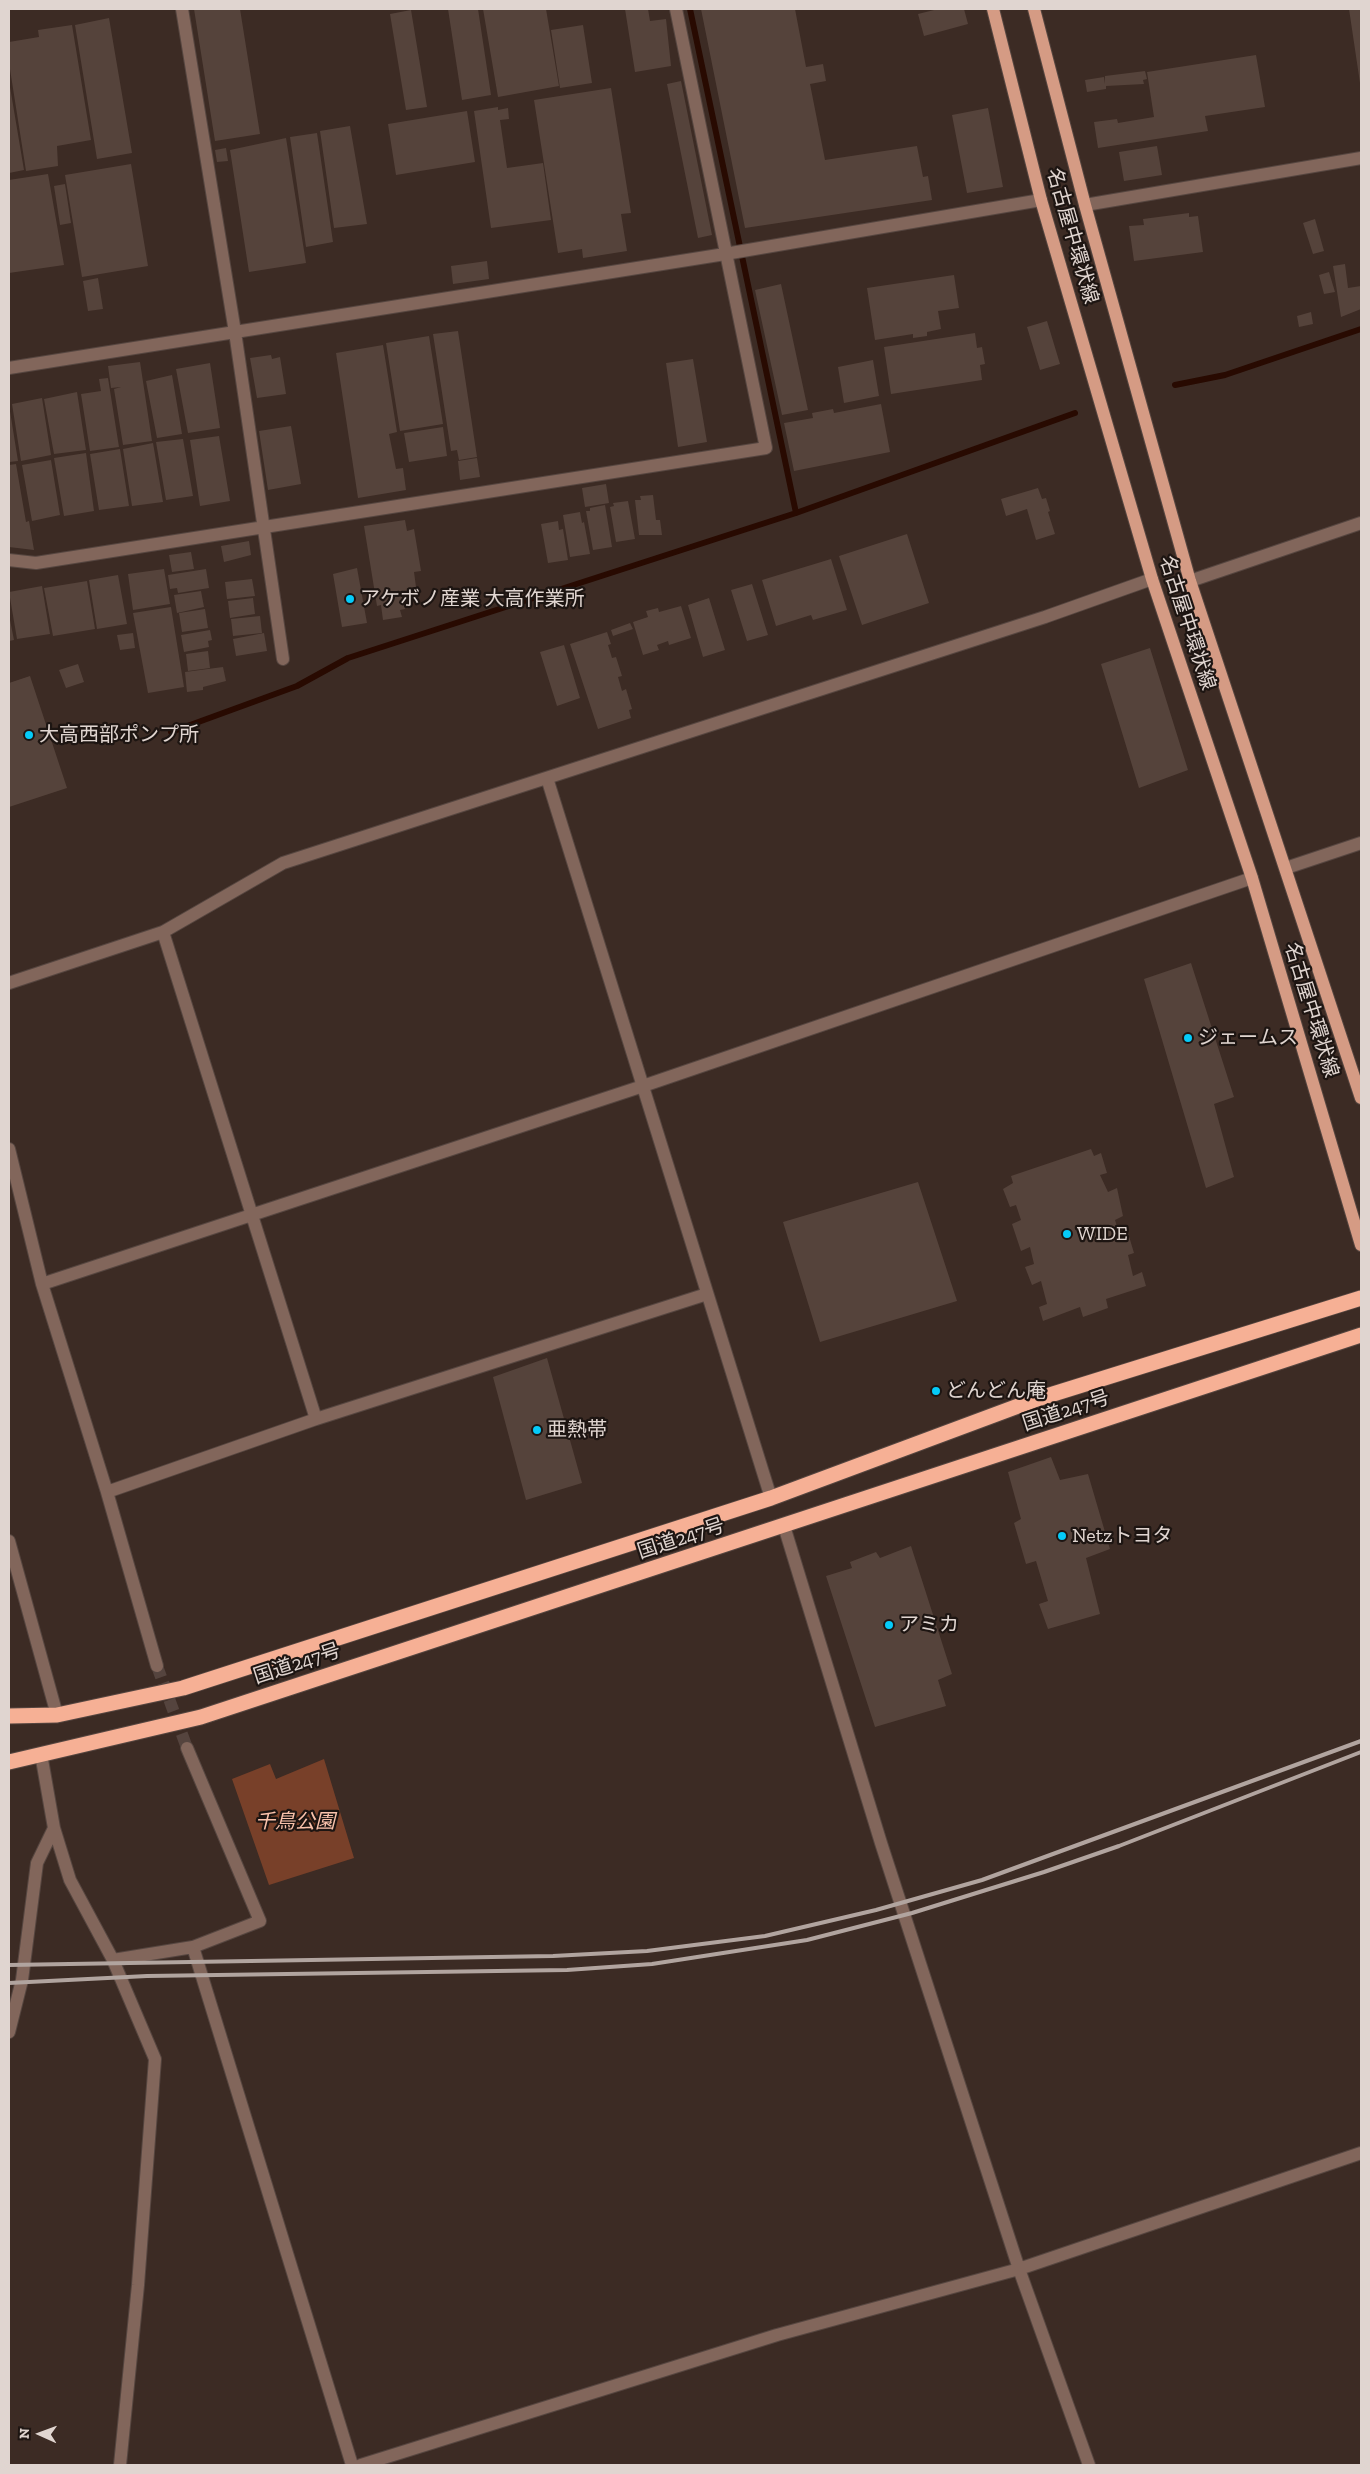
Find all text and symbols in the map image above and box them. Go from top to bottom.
street label: 名古屋中環状線 [1041,165,1103,307]
street label: 名古屋中環状線 [1154,553,1220,693]
place label: アケボノ産業 大高作業所 [360,587,585,611]
marker: アケボノ産業 大高作業所 [344,593,356,605]
place label: 大高西部ポンプ所 [39,723,199,747]
marker: 大高西部ポンプ所 [23,729,35,741]
street label: 名古屋中環状線 [1279,940,1343,1080]
place label: ジェームス [1198,1026,1298,1050]
marker: ジェームス [1182,1032,1194,1044]
place label: WIDE [1077,1222,1128,1246]
marker: WIDE [1061,1228,1073,1240]
place label: どんどん庵 [946,1379,1046,1403]
marker: どんどん庵 [930,1385,942,1397]
street label: 国道247号 [1019,1386,1113,1436]
place label: 亜熱帯 [547,1418,607,1442]
marker: 亜熱帯 [531,1424,543,1436]
street label: 国道247号 [634,1514,728,1564]
place label: Netzトヨタ [1072,1524,1172,1548]
marker: Netzトヨタ [1056,1530,1068,1542]
place label: アミカ [899,1613,959,1637]
marker: アミカ [883,1619,895,1631]
street label: 国道247号 [250,1639,344,1689]
park label: 千鳥公園 [255,1810,335,1834]
north arrow [15,2409,65,2459]
text: N [16,2428,33,2439]

